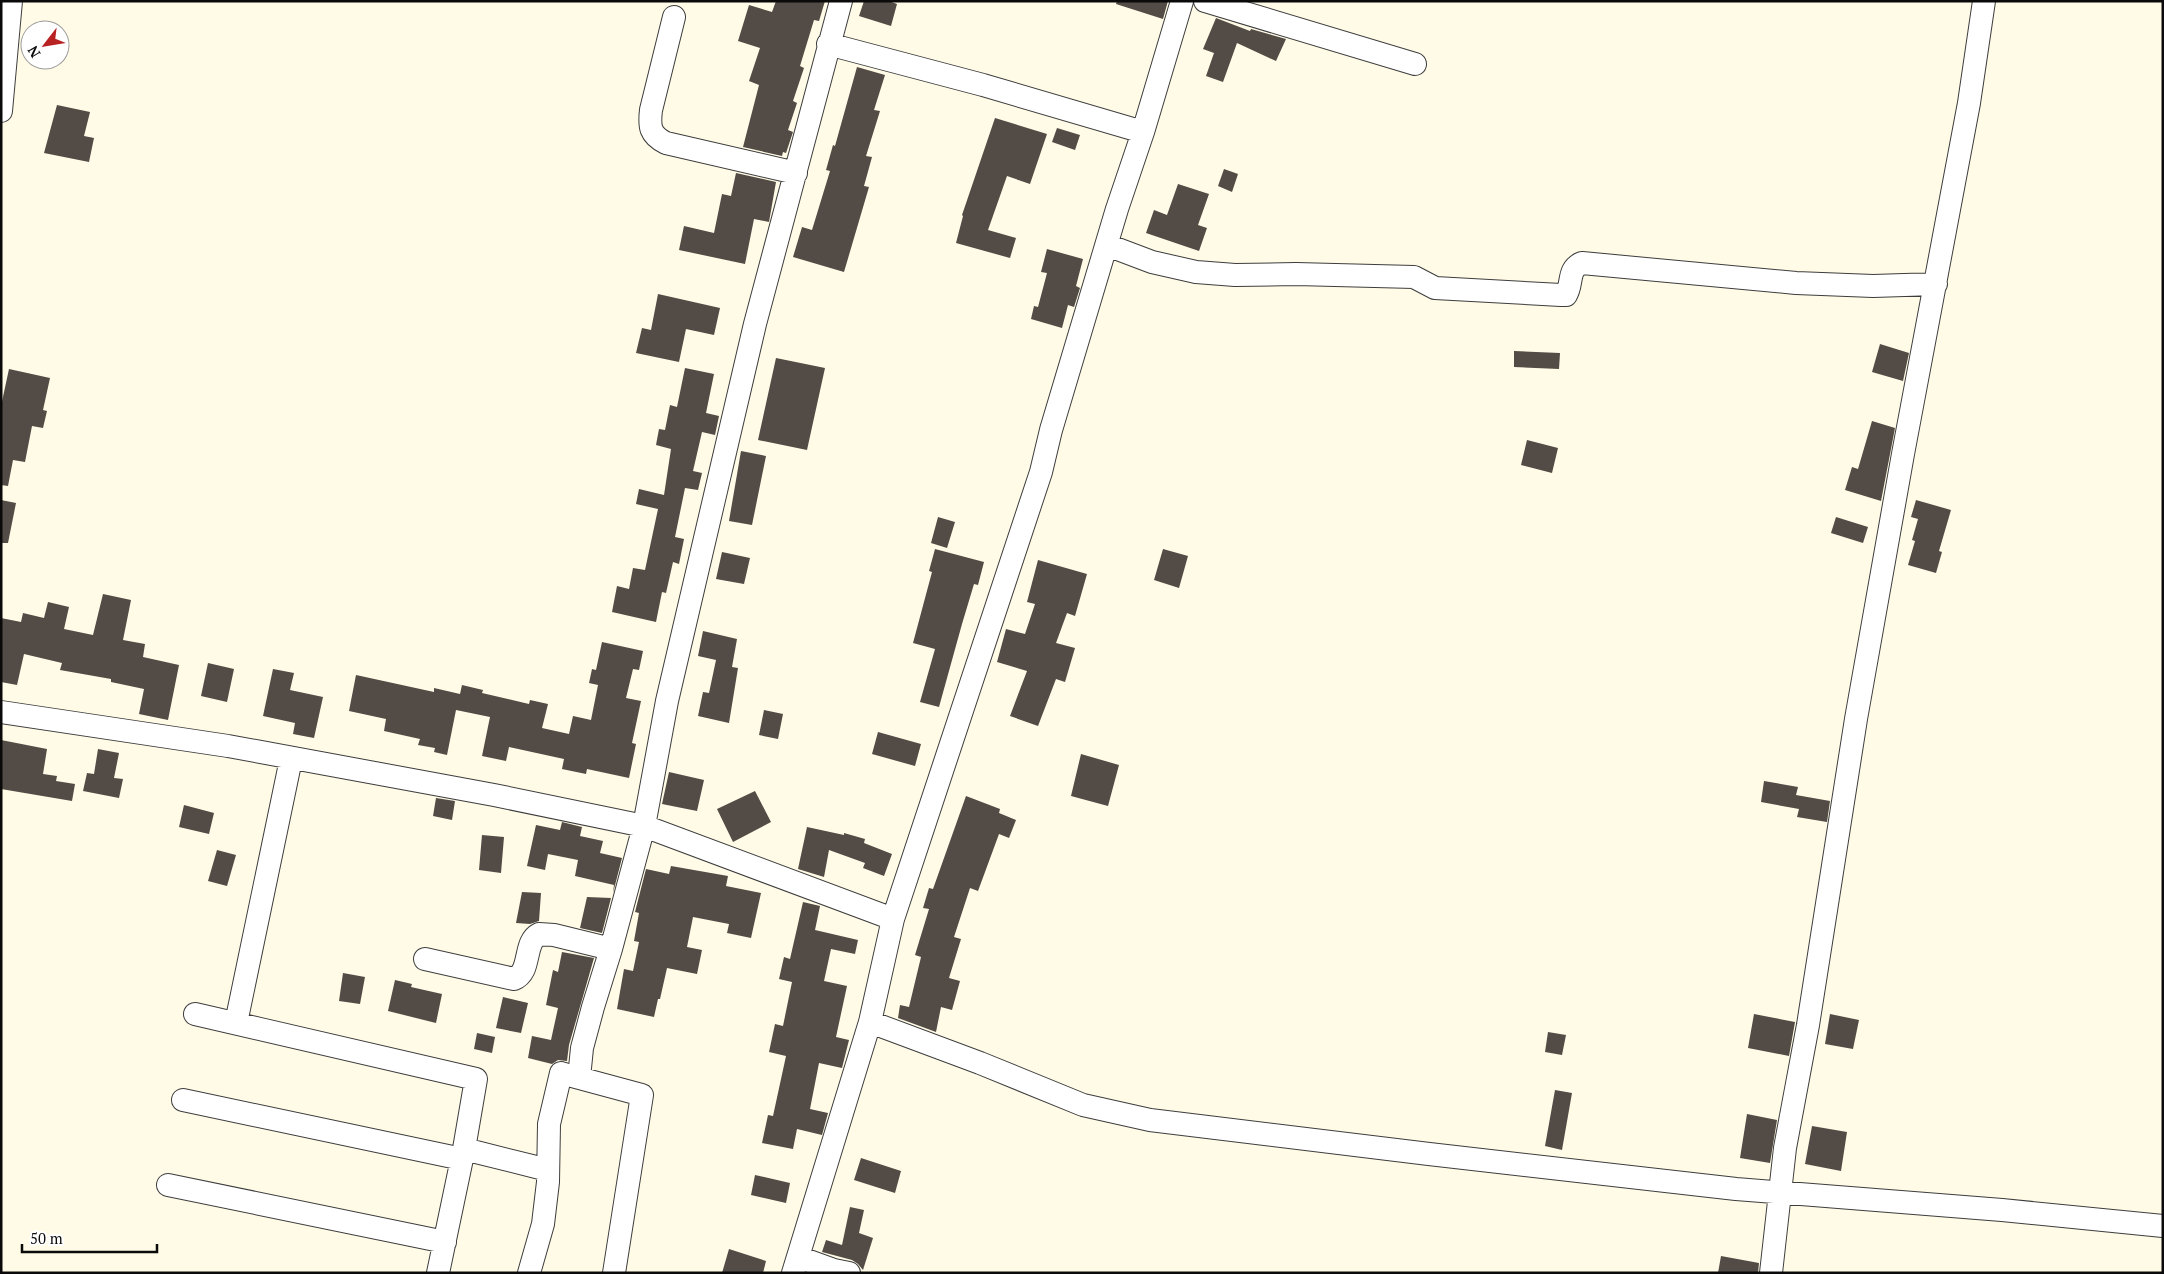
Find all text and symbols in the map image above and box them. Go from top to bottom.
north arrow [20,20,70,70]
text: N [22,42,44,61]
scale bar [22,1222,158,1254]
text: 50 m [30,1228,63,1248]

